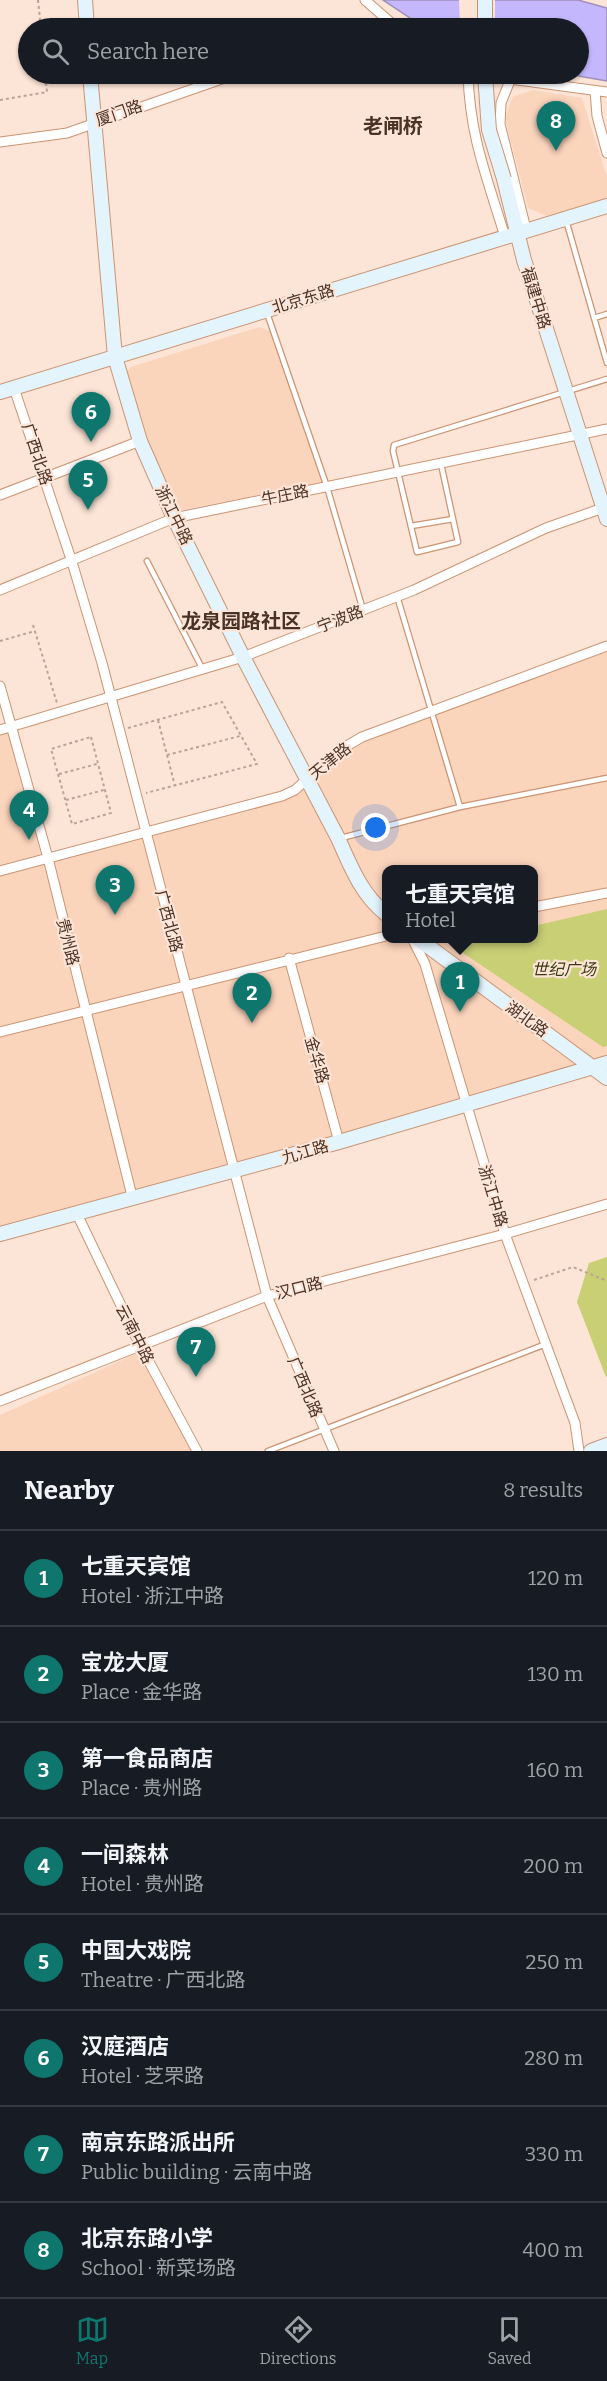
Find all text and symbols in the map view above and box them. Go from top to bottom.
search box [18,18,589,84]
icon: search [39,35,72,68]
text: Search here [87,38,209,65]
street label: 厦门路 [93,96,145,130]
pin: 8 [536,102,576,151]
district label: 老闸桥 [363,114,423,138]
street label: 福建中路 [518,265,554,331]
street label: 北京东路 [270,281,336,317]
pin: 6 [72,392,110,442]
street label: 广西北路 [18,421,56,487]
pin: 5 [68,460,107,510]
street label: 牛庄路 [260,481,310,509]
street label: 浙江中路 [151,482,197,548]
street label: 宁波路 [314,602,366,636]
district label: 龙泉园路社区 [181,609,301,633]
street label: 天津路 [305,739,355,783]
pin: 4 [9,790,48,840]
your location [361,813,390,842]
popup [382,865,538,943]
pin: 3 [96,866,134,915]
text: 七重天宾馆 [405,881,515,908]
street label: 广西北路 [152,888,186,954]
text: Hotel [405,908,456,932]
street label: 贵州路 [53,916,83,968]
park label: 世纪广场 [532,960,598,979]
pin: 1 [440,962,480,1012]
pin: 2 [232,974,272,1023]
street label: 湖北路 [502,997,552,1041]
street label: 金华路 [301,1034,333,1086]
street label: 九江路 [279,1136,331,1168]
street label: 浙江中路 [475,1163,511,1229]
street label: 汉口路 [273,1273,325,1303]
street label: 云南中路 [112,1301,158,1367]
pin: 7 [176,1328,216,1377]
street label: 广西北路 [284,1354,326,1420]
text: Nearby [24,1475,114,1506]
text: 8 results [503,1478,583,1502]
text: 七重天宾馆 [81,1553,191,1580]
text: 1 [39,1566,48,1590]
text: 120 m [528,1566,583,1590]
text: Hotel · 浙江中路 [81,1584,224,1608]
text: 宝龙大厦 [81,1649,169,1676]
text: 2 [38,1662,49,1686]
text: 130 m [528,1662,583,1686]
text: Place · 金华路 [81,1680,202,1704]
text: 第一食品商店 [81,1745,213,1772]
text: 3 [38,1758,49,1782]
text: 160 m [527,1758,583,1782]
text: Place · 贵州路 [81,1776,202,1800]
text: 一间森林 [81,1841,169,1868]
text: 4 [37,1854,50,1878]
text: 200 m [523,1854,583,1878]
text: Hotel · 贵州路 [81,1872,204,1896]
text: 中国大戏院 [81,1937,191,1964]
text: 5 [38,1950,49,1974]
text: 250 m [526,1950,583,1974]
text: Theatre · 广西北路 [81,1968,246,1992]
text: 汉庭酒店 [81,2033,169,2060]
text: 6 [38,2046,49,2070]
text: 280 m [524,2046,583,2070]
text: Hotel · 芝罘路 [81,2064,204,2088]
text: 南京东路派出所 [81,2129,235,2156]
text: 7 [38,2142,49,2166]
text: 330 m [525,2142,583,2166]
text: Public building · 云南中路 [81,2160,312,2184]
text: 北京东路小学 [81,2225,213,2252]
text: 8 [37,2238,50,2262]
text: 400 m [523,2238,583,2262]
text: School · 新菜场路 [81,2256,236,2280]
tab: Map [76,2313,109,2368]
tab: Directions [260,2313,337,2368]
tab: Saved [488,2313,531,2368]

